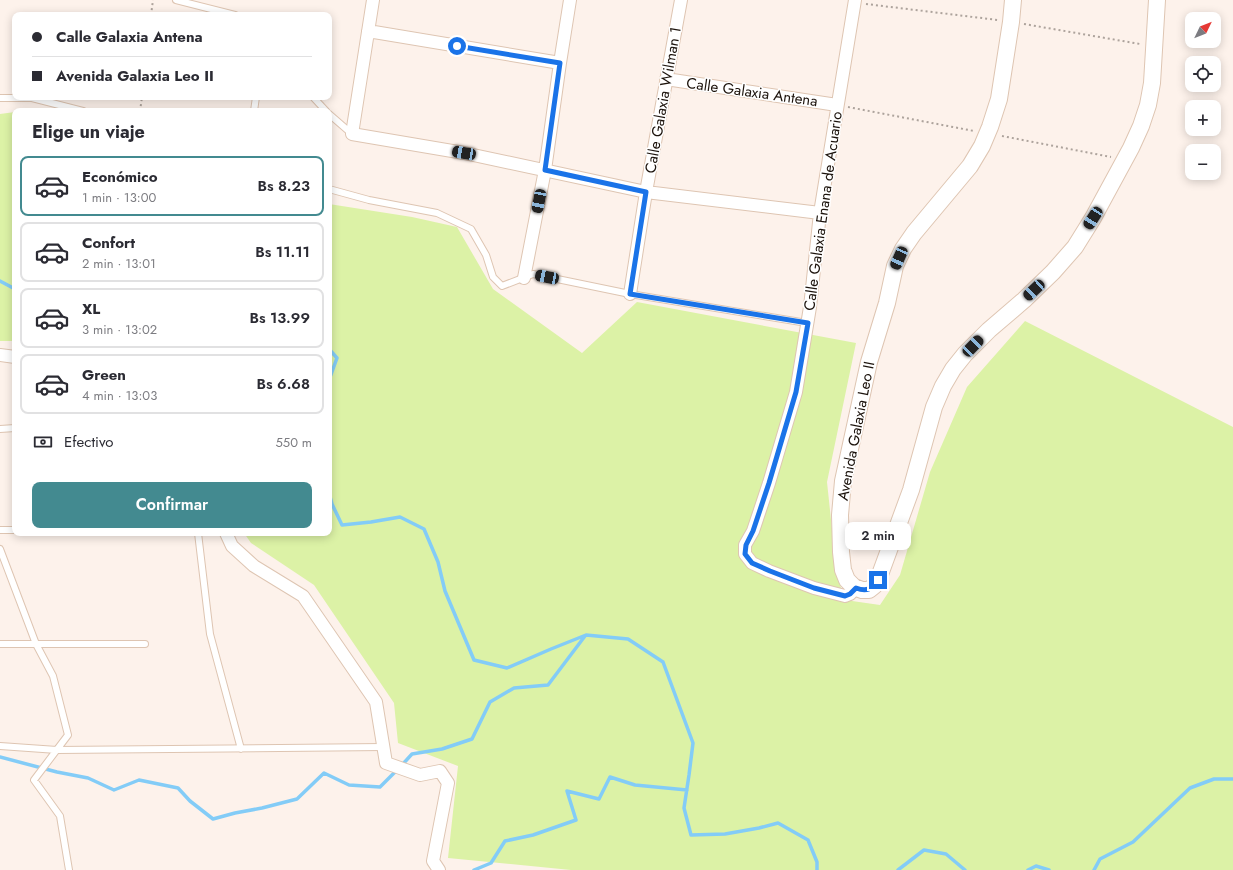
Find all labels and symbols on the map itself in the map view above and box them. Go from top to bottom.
north arrow [1185,12,1221,48]
street label: Calle Galaxia Wilman 1 [639,25,687,175]
route start [448,37,466,55]
street label: Calle Galaxia Antena [685,72,819,112]
street label: Calle Galaxia Enana de Acuario [798,110,848,312]
car [451,145,477,161]
car [531,188,547,214]
car [1081,205,1105,231]
car [889,245,909,271]
car [534,269,560,285]
car [1021,277,1047,303]
car [960,333,986,359]
street label: Avenida Galaxia Leo II [832,360,880,502]
callout: 2 min [845,522,911,550]
route end [869,571,887,589]

